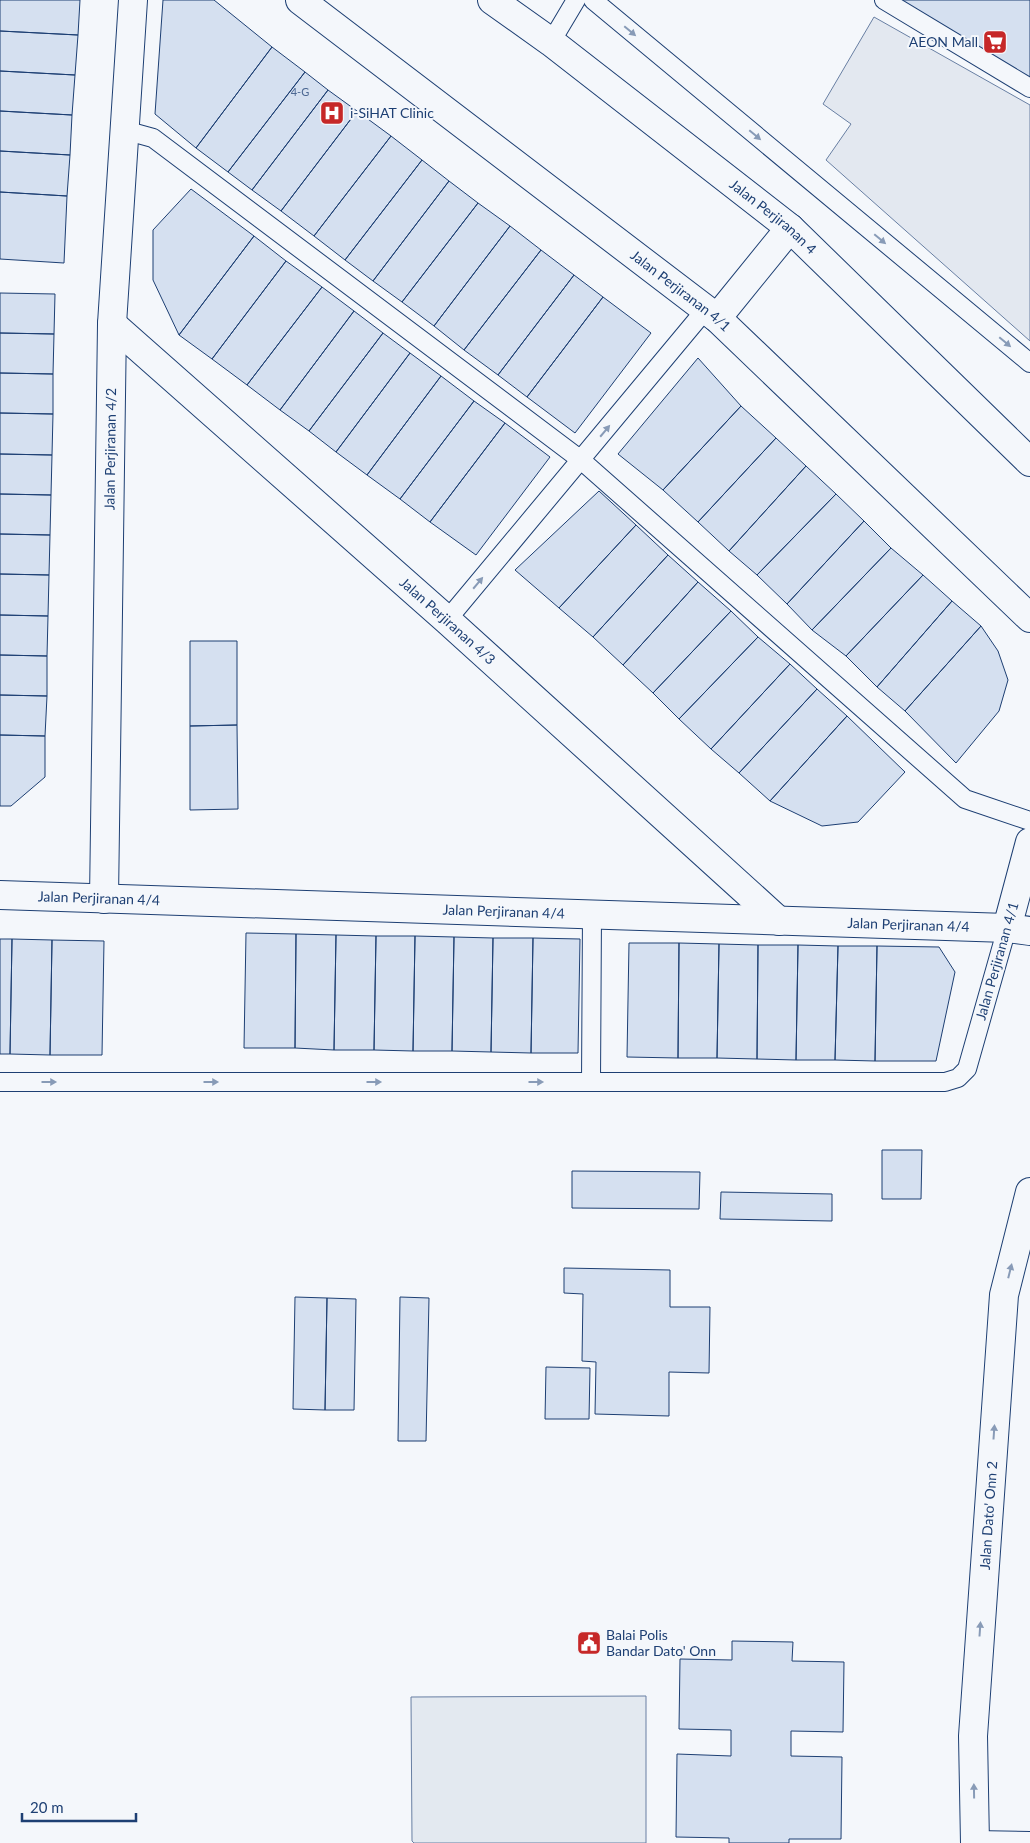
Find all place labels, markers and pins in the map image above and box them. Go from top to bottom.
supermarket icon: AEON Mall [982,29,1008,55]
place label: AEON Mall [909,33,978,50]
hospital icon: i-SiHAT Clinic [319,100,345,126]
place label: i-SiHAT Clinic [350,104,434,121]
place label: Balai Polis Bandar Dato' Onn [606,1626,716,1659]
public building icon: Balai Polis Bandar Dato' Onn [576,1630,602,1656]

